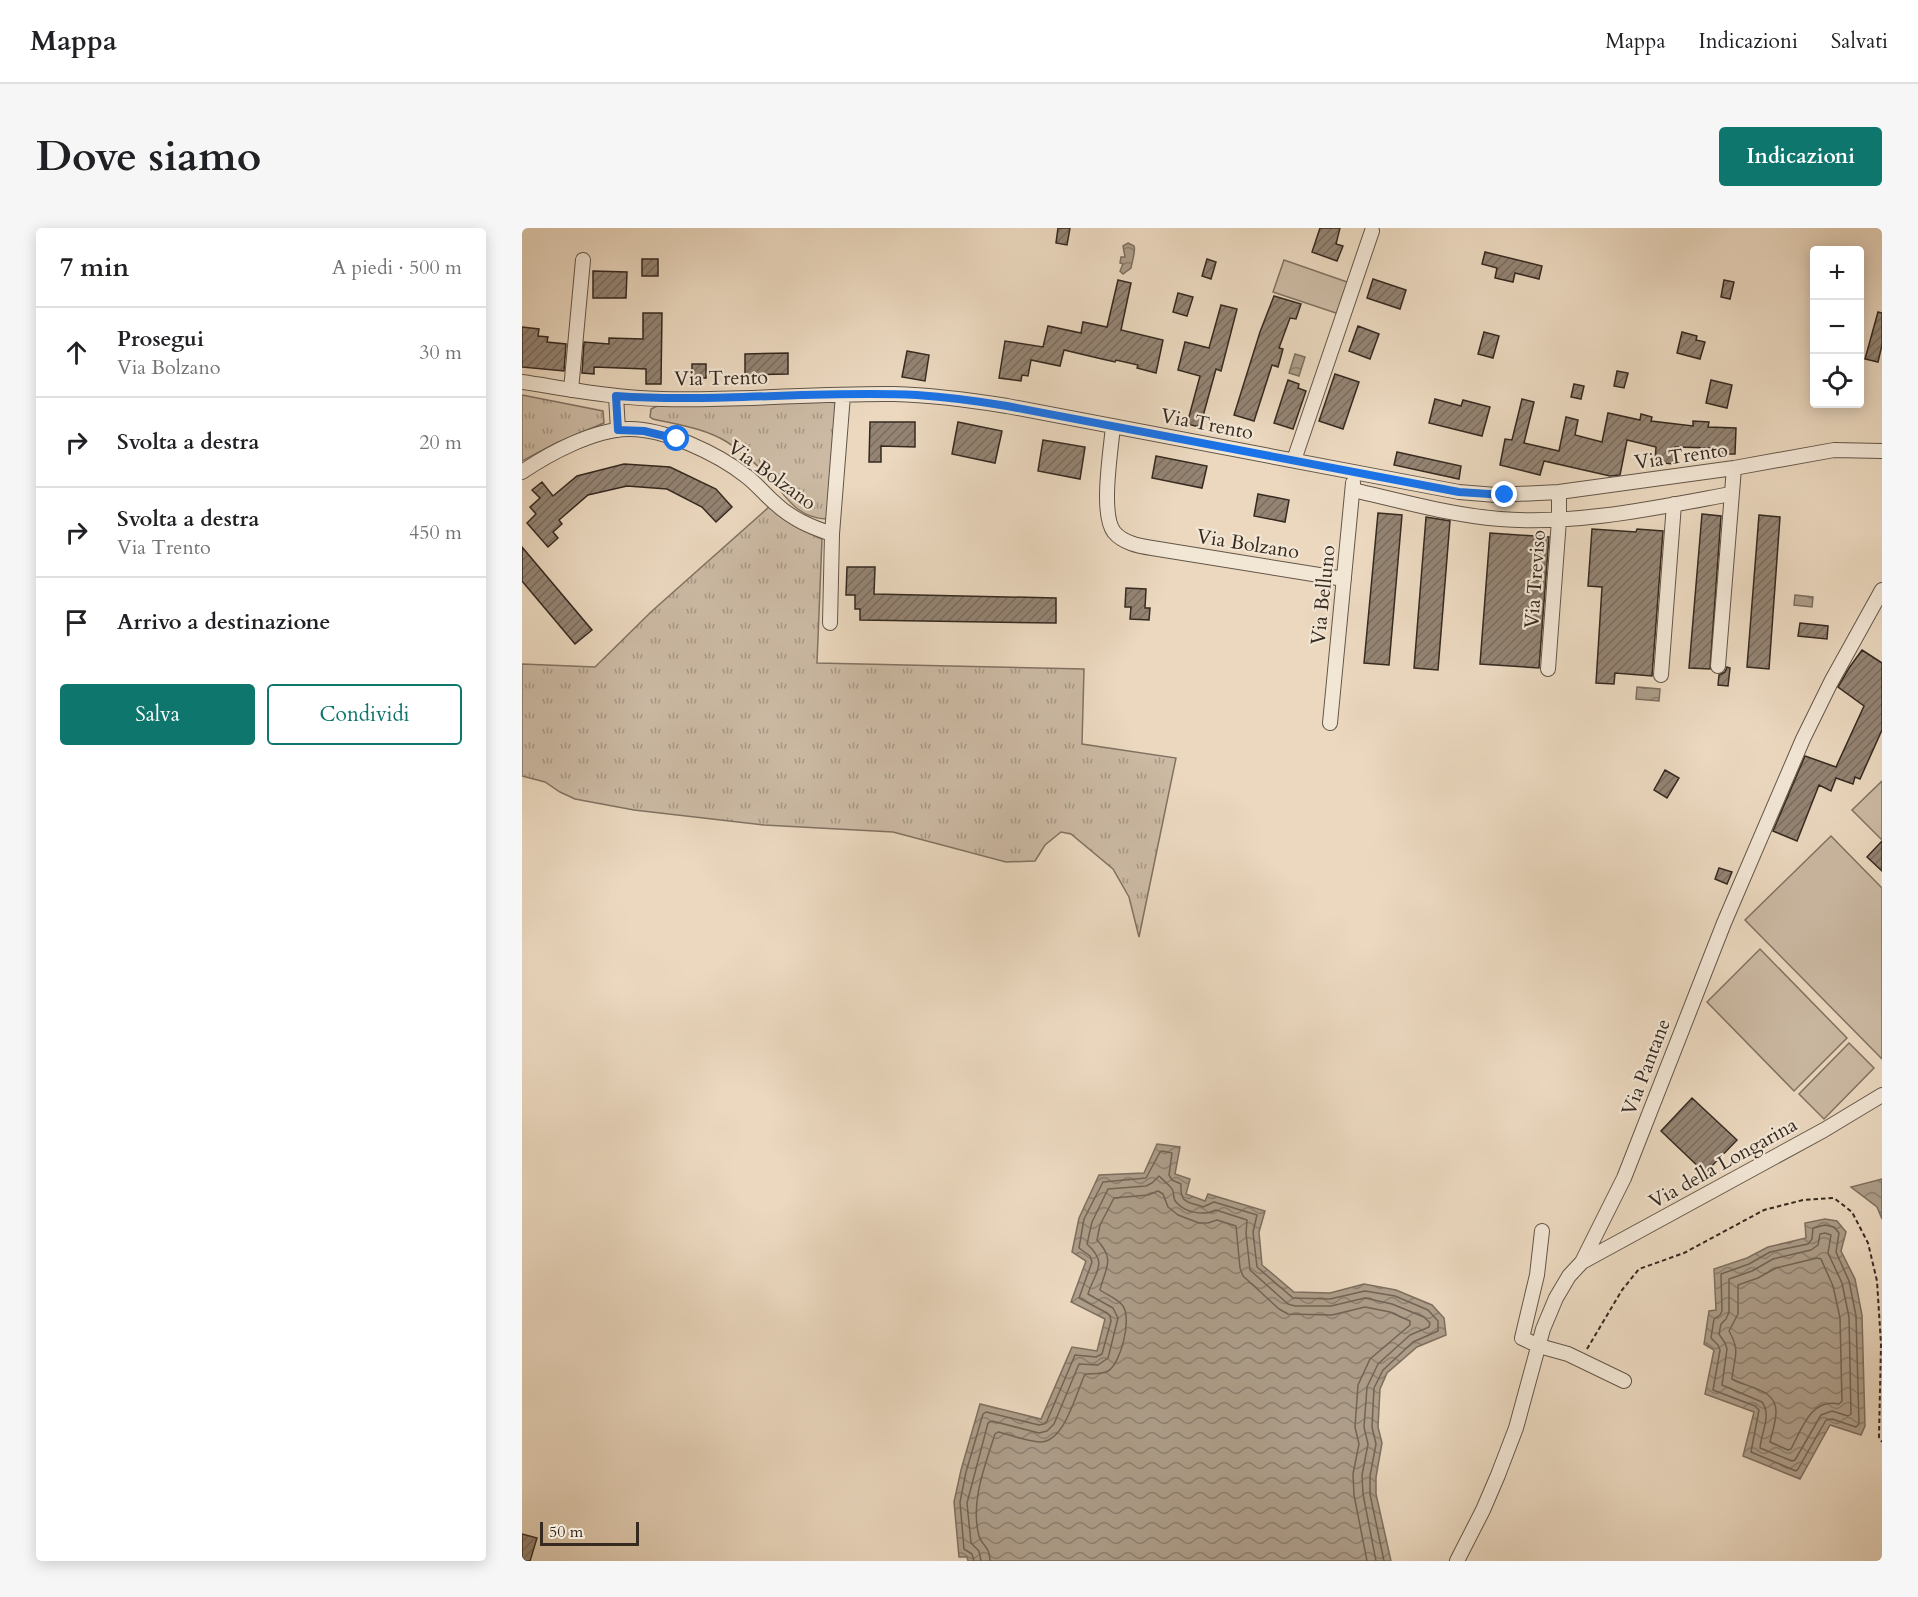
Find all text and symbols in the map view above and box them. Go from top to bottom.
text: Mappa [30,22,117,60]
text: Mappa [1605,27,1665,56]
text: Indicazioni [1698,27,1798,56]
text: Salvati [1831,27,1888,56]
button: Indicazioni [1719,127,1882,186]
text: Dove siamo [36,128,261,185]
map controls [1810,246,1864,408]
button: + [1810,246,1864,300]
text: 7 min [60,250,129,285]
text: A piedi · 500 m [332,254,462,281]
button: − [1810,300,1864,354]
text: Prosegui [117,324,204,354]
icon: ahead [60,336,93,369]
text: 30 m [419,339,462,366]
text: Via Bolzano [117,354,221,381]
button: locate [1810,354,1864,408]
street label: Via Trento [674,364,768,392]
street label: Via Trento [1158,402,1256,446]
route start [663,425,689,451]
icon: right [60,426,93,459]
text: Svolta a destra [117,427,259,457]
text: 20 m [419,429,462,456]
street label: Via Bolzano [722,434,822,516]
street label: Via Trento [1633,436,1730,476]
route end [1491,481,1517,507]
text: Svolta a destra [117,504,259,534]
icon: right [60,516,93,549]
text: 450 m [409,519,462,546]
street label: Via Bolzano [1195,523,1301,565]
street label: Via Treviso [1518,529,1552,629]
text: Via Trento [117,534,211,561]
street label: Via Belluno [1304,544,1342,646]
icon: arrive [60,606,93,639]
text: Arrivo a destinazione [117,607,330,637]
button: Salva [60,684,255,745]
button: Condividi [267,684,462,745]
street label: Via Pantane [1615,1015,1677,1119]
street label: Via della Longarina [1644,1111,1802,1215]
scale bar [540,1519,639,1546]
text: 50 m [549,1521,583,1543]

